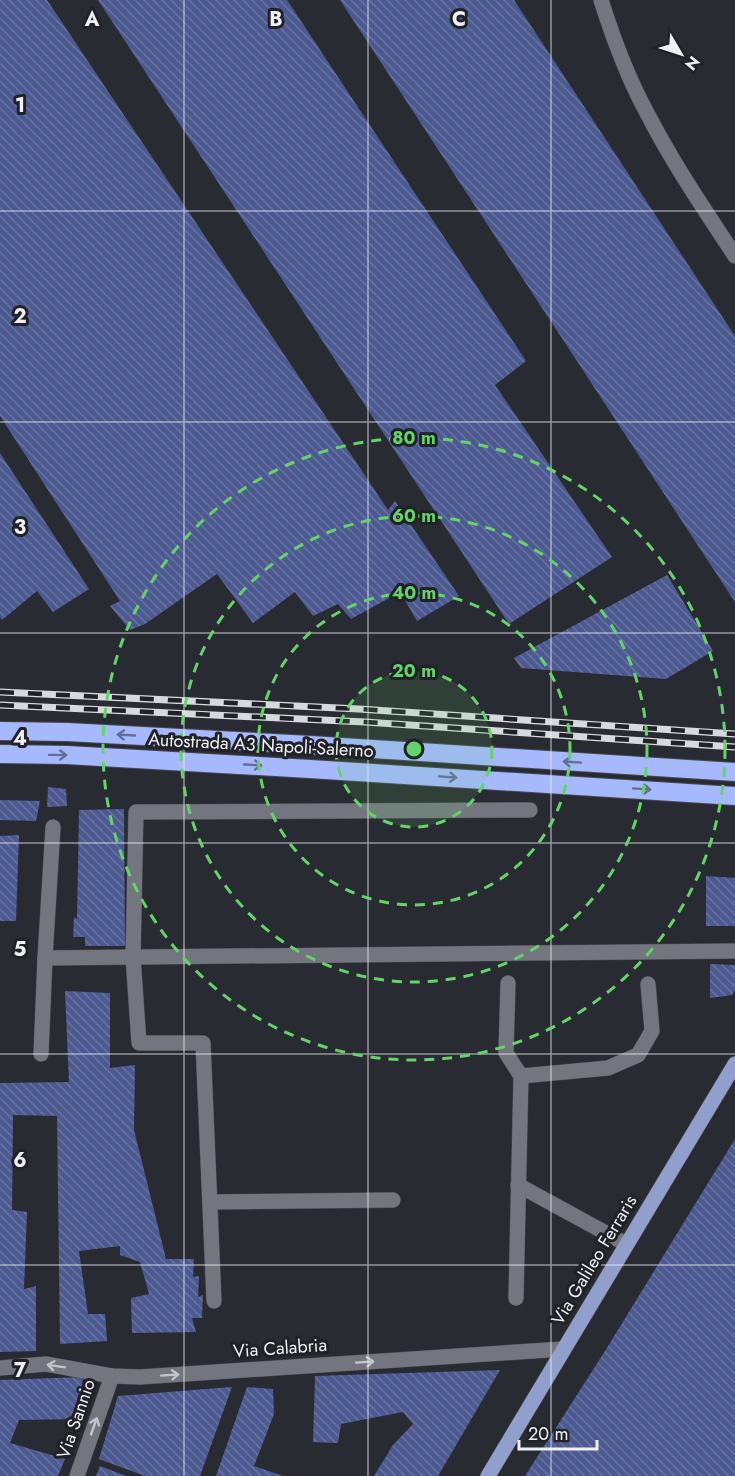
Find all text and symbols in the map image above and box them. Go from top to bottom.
text: A [84,5,100,34]
text: B [269,5,283,34]
text: C [452,5,466,34]
north arrow [651,24,711,84]
text: N [679,51,705,75]
text: 1 [15,91,25,120]
text: 2 [13,302,27,331]
text: 80 m [392,425,436,451]
text: 60 m [392,503,436,529]
text: 3 [14,513,26,542]
text: 40 m [392,580,436,606]
text: 20 m [392,658,436,684]
text: 4 [13,724,27,753]
street label: Autostrada A3 Napoli-Salerno [148,726,375,764]
one-way arrow [116,730,136,741]
centre of rings [404,739,424,759]
one-way arrow [48,749,68,761]
one-way arrow [562,756,582,767]
one-way arrow [243,760,263,771]
one-way arrow [437,772,457,783]
one-way arrow [632,784,652,795]
text: 5 [14,935,27,964]
text: 6 [13,1146,27,1175]
street label: Via Galileo Ferraris [545,1190,643,1330]
street label: Via Calabria [232,1332,328,1364]
text: 7 [14,1356,27,1385]
one-way arrow [355,1356,375,1367]
one-way arrow [47,1360,67,1371]
one-way arrow [160,1369,180,1380]
street label: Via Sannio [50,1376,102,1462]
scale bar [519,1413,597,1451]
one-way arrow [90,1417,101,1436]
text: 20 m [528,1421,568,1447]

